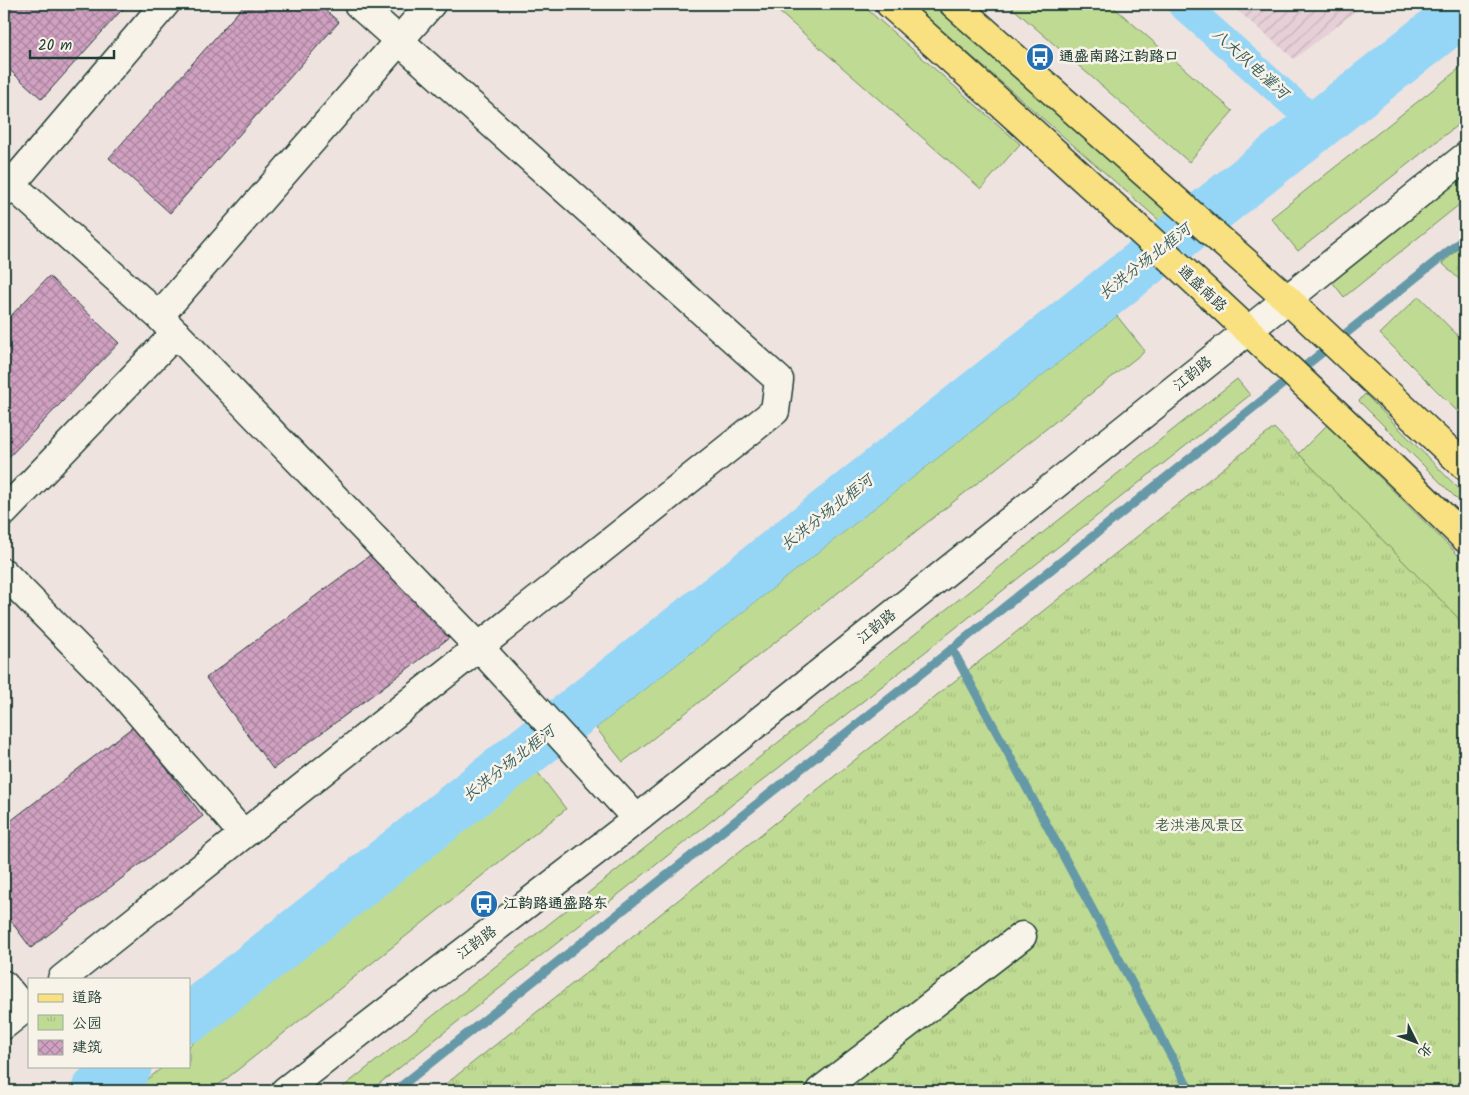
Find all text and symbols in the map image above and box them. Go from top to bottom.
water label: 八大队电灌河 [1206,23,1296,107]
scale bar [30,28,114,60]
text: 20 m [38,34,72,58]
bus stop icon: 通盛南路江韵路口 [1025,42,1055,72]
place label: 通盛南路江韵路口 [1059,45,1179,69]
water label: 长洪分场北框河 [1093,216,1199,306]
street label: 通盛南路 [1172,260,1232,318]
street label: 江韵路 [1168,351,1218,397]
water label: 长洪分场北框河 [775,467,881,557]
street label: 江韵路 [852,604,902,650]
water label: 长洪分场北框河 [457,718,563,808]
park label: 老洪港风景区 [1155,814,1245,838]
bus stop icon: 江韵路通盛路东 [469,889,499,919]
place label: 江韵路通盛路东 [503,892,608,916]
street label: 江韵路 [452,920,502,966]
legend [28,978,190,1068]
text: 道路 [72,986,102,1010]
text: 公园 [72,1012,102,1036]
north arrow [1392,1018,1442,1068]
text: 建筑 [72,1036,102,1060]
text: 北 [1412,1037,1438,1063]

